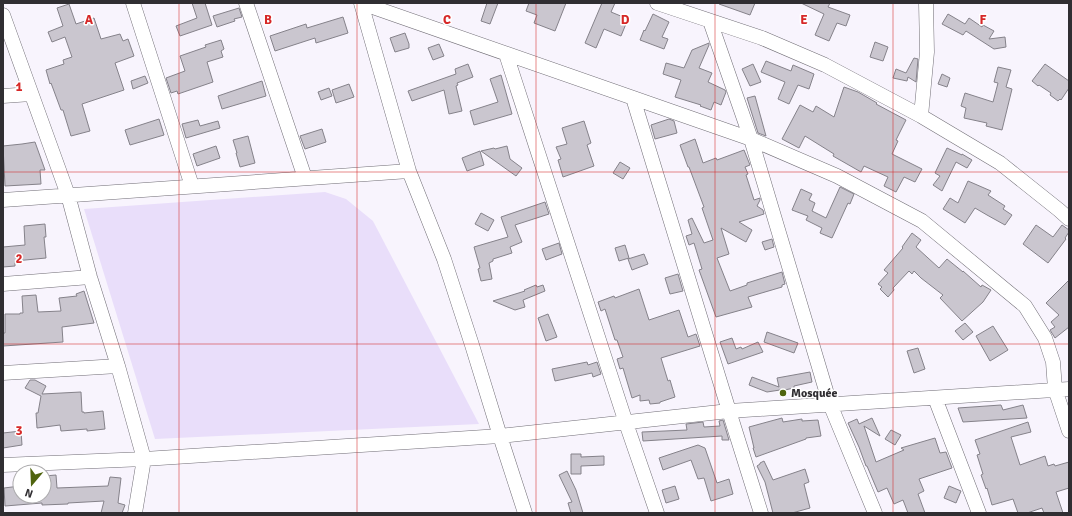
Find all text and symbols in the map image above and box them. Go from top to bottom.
text: A [85,12,94,28]
text: B [264,12,272,28]
text: C [443,12,451,28]
text: D [621,12,630,28]
text: E [800,12,808,28]
text: F [980,12,987,28]
text: 1 [15,79,23,95]
text: 2 [15,251,23,267]
place label: Mosquée [791,386,838,401]
marker: Mosquée [778,388,788,398]
text: 3 [15,423,23,439]
north arrow [12,464,52,504]
text: N [23,486,35,500]

